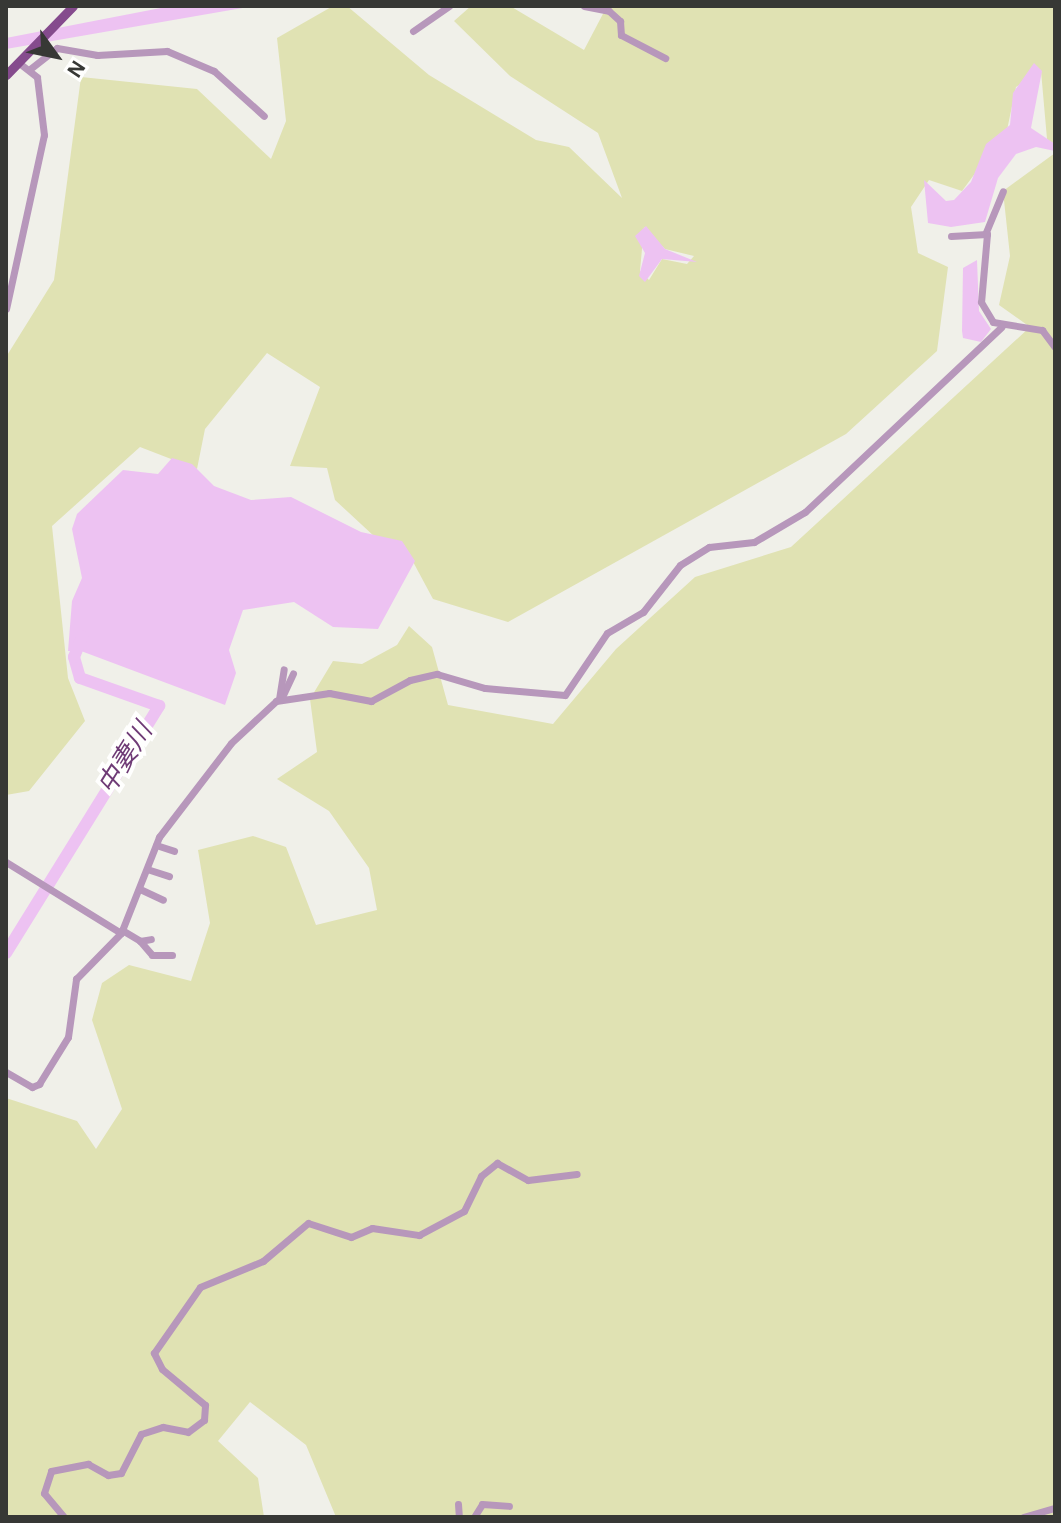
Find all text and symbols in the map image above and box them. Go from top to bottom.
north arrow [16,16,96,96]
text: N [63,57,90,81]
water label: 中妻川 [92,718,160,800]

